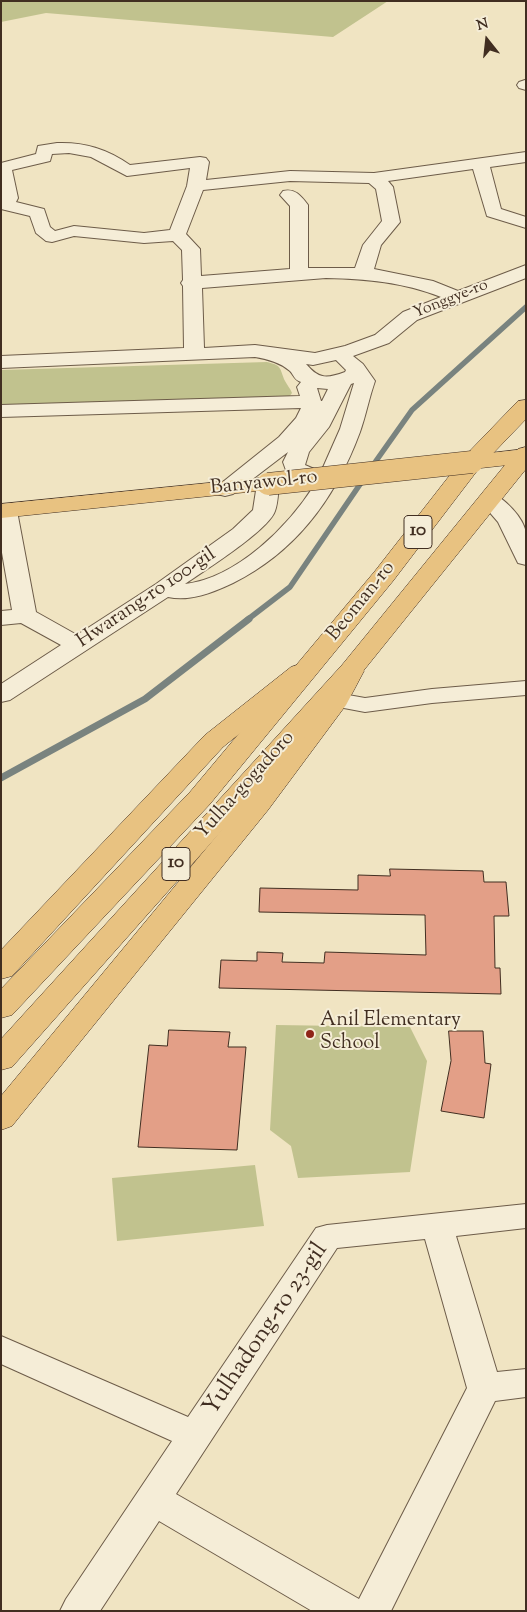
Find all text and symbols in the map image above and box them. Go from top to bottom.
text: N [475,14,491,37]
north arrow [462,15,512,65]
street label: Yonggye-ro [411,276,491,324]
street label: Banyawol-ro [209,466,319,502]
road number: 10 [404,516,432,548]
street label: Hwarang-ro 100-gil [73,544,221,654]
street label: Beoman-ro [323,557,401,647]
street label: Yulha-gogadoro [191,727,301,845]
road number: 10 [162,848,190,881]
place label: Anil Elementary School [320,1010,461,1057]
marker: Anil Elementary School [304,1028,316,1040]
street label: Yulhadong-ro 23-gil [199,1238,335,1422]

